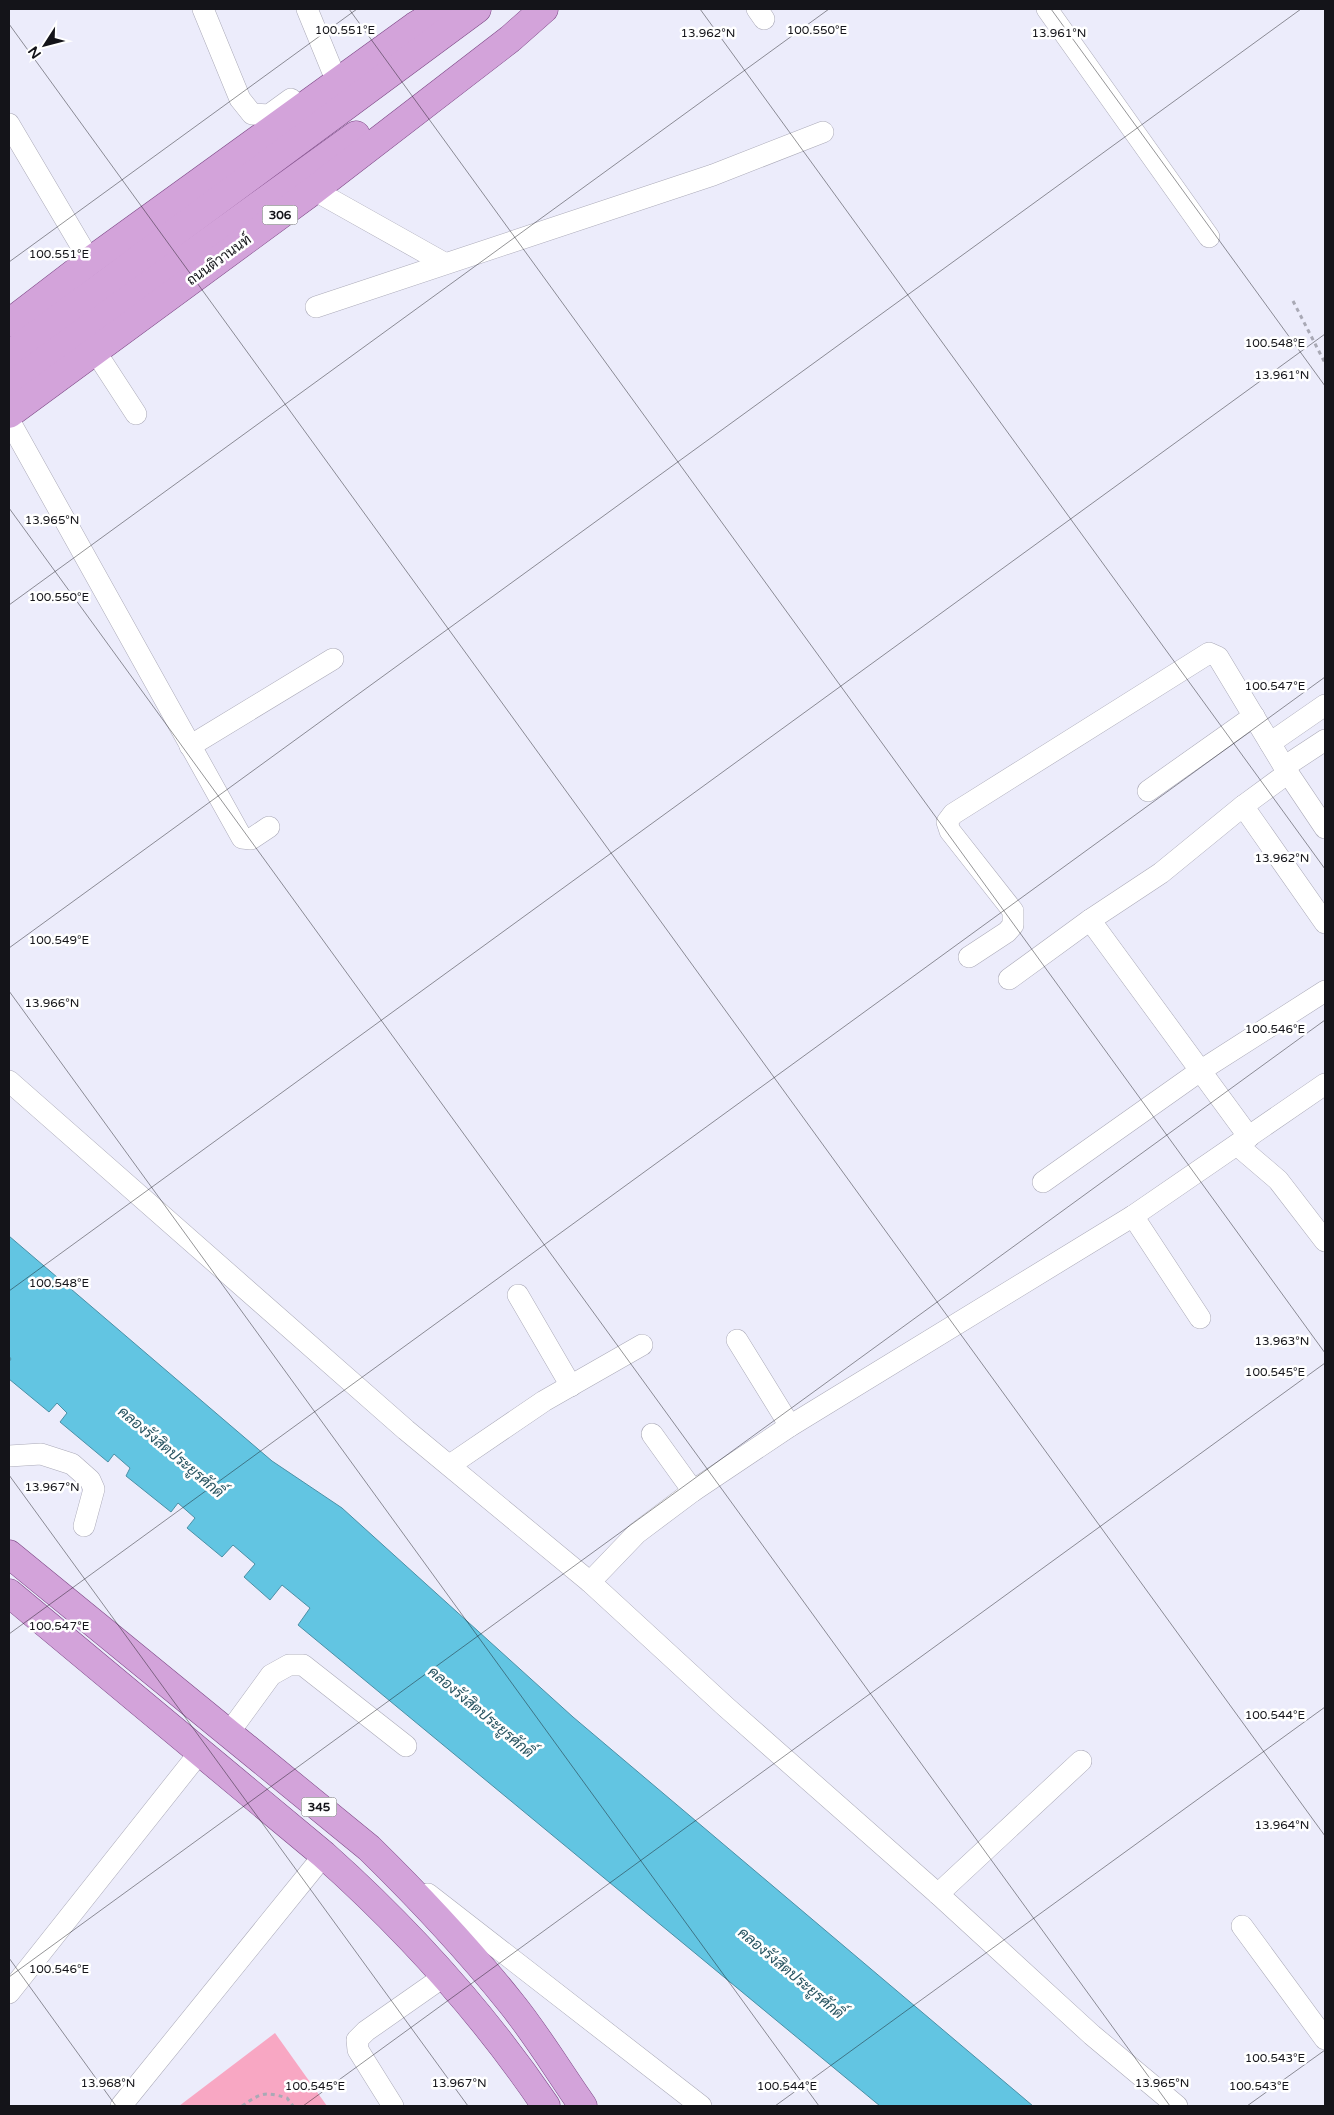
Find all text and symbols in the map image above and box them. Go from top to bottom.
north arrow [20,20,70,70]
text: 100.551°E [315,23,376,37]
text: 100.550°E [787,23,848,37]
text: 13.962°N [681,26,735,40]
text: 13.961°N [1032,26,1086,40]
text: N [25,43,45,62]
road number: 306 [262,206,298,224]
street label: ถนนติวานนท์ [183,230,255,289]
text: 100.551°E [29,247,90,261]
text: 100.548°E [1245,336,1306,350]
text: 13.961°N [1255,368,1309,382]
text: 13.965°N [25,513,79,527]
text: 100.550°E [29,590,90,604]
text: 100.547°E [1245,679,1306,693]
text: 13.962°N [1255,851,1309,865]
text: 100.549°E [29,933,90,947]
text: 13.966°N [25,996,79,1010]
text: 100.546°E [1245,1022,1306,1036]
text: 100.548°E [29,1276,90,1290]
text: 13.963°N [1255,1334,1309,1348]
text: 100.545°E [1245,1365,1305,1379]
water label: คลองรังสิตประยูรศักดิ์ [114,1398,234,1504]
text: 13.967°N [24,1480,80,1494]
text: 100.547°E [29,1619,90,1633]
water label: คลองรังสิตประยูรศักดิ์ [424,1658,544,1764]
text: 100.544°E [1245,1708,1306,1722]
road number: 345 [302,1798,336,1816]
text: 13.964°N [1255,1818,1309,1832]
water label: คลองรังสิตประยูรศักดิ์ [734,1919,854,2025]
text: 100.546°E [29,1962,90,1976]
text: 100.543°E [1245,2051,1306,2065]
text: 13.968°N [81,2076,135,2090]
text: 13.967°N [431,2076,487,2090]
text: 13.965°N [1135,2076,1189,2090]
text: 100.545°E [285,2079,345,2093]
text: 100.544°E [757,2079,818,2093]
text: 100.543°E [1229,2079,1290,2093]

